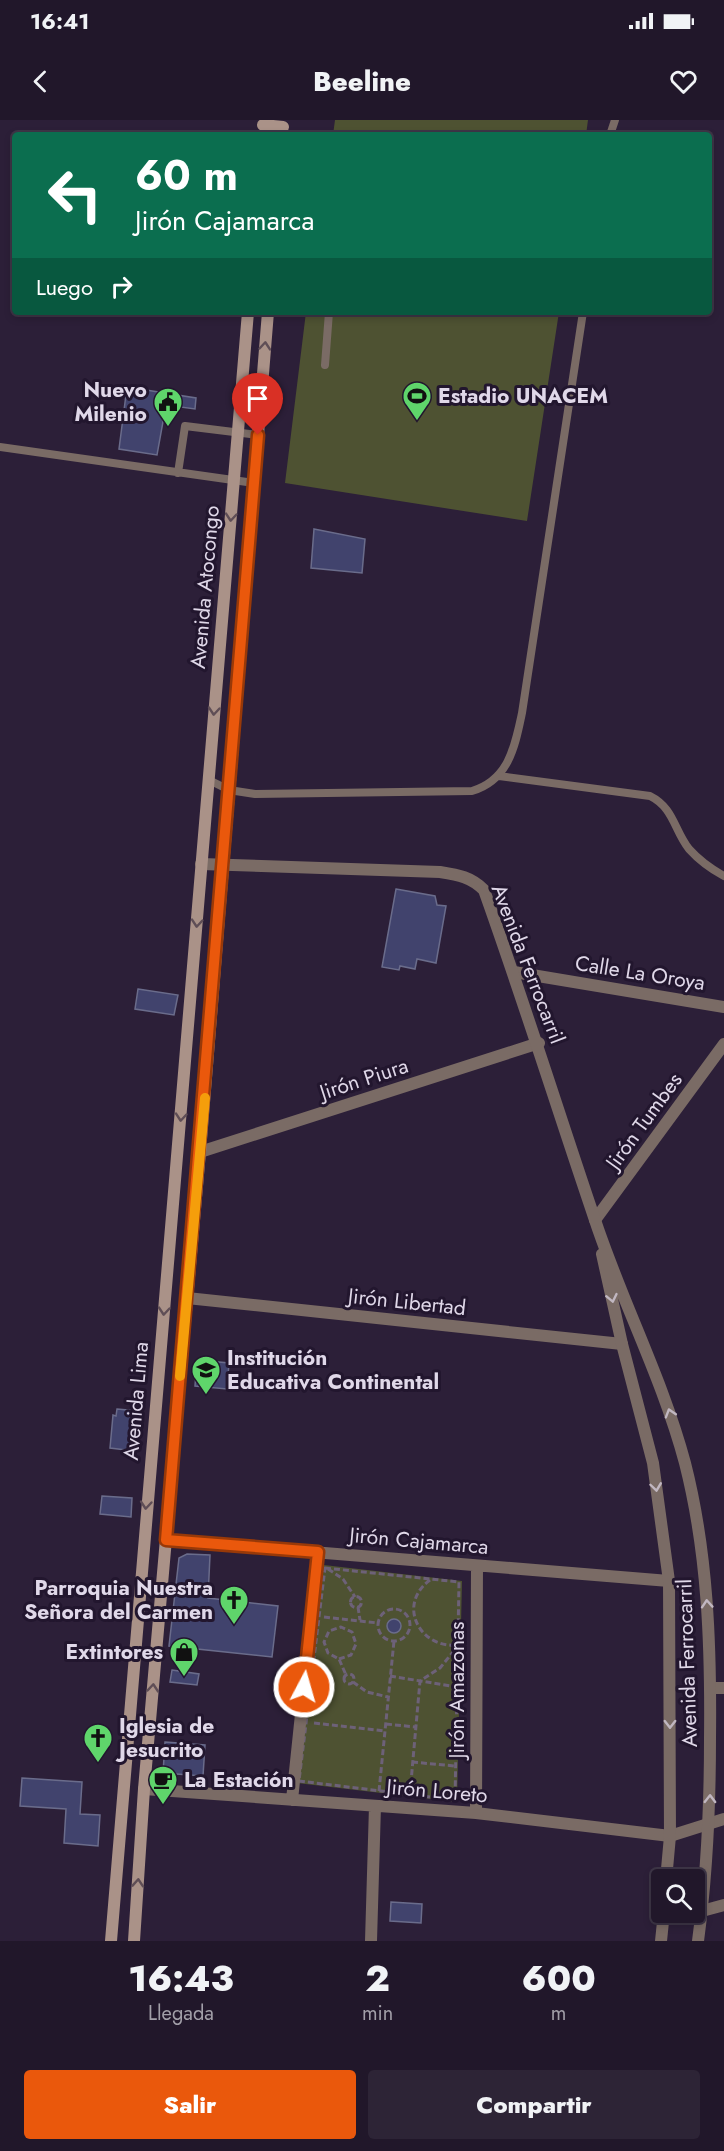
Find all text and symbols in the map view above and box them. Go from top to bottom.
text: 16:41 [30,5,90,37]
text: Beeline [313,62,411,101]
icon: back [24,65,57,98]
icon: heart [667,65,700,98]
text: 60 m [135,145,238,206]
icon: left [36,156,114,234]
text: Jirón Cajamarca [135,201,314,240]
icon: right [105,270,138,303]
text: Luego [36,271,93,303]
one-way arrow [259,342,272,351]
pin [232,373,283,435]
place label: Nuevo Milenio [75,375,147,429]
sports icon: Estadio UNACEM [401,380,433,422]
place label: Estadio UNACEM [438,381,608,411]
icon: arrive [241,382,274,415]
public building icon: Nuevo Milenio [152,386,184,428]
street label: Avenida Atocongo [183,504,227,670]
one-way arrow [225,512,238,521]
one-way arrow [208,707,221,716]
street label: Avenida Ferrocarril [484,880,572,1048]
one-way arrow [191,918,204,927]
street label: Calle La Oroya [573,948,707,998]
street label: Jirón Piura [313,1051,412,1108]
street label: Jirón Tumbes [597,1067,689,1178]
one-way arrow [175,1113,188,1122]
street label: Jirón Libertad [344,1281,467,1323]
one-way arrow [604,1293,617,1303]
one-way arrow [158,1307,171,1316]
street label: Avenida Lima [116,1341,156,1461]
place label: Institución Educativa Continental [227,1343,439,1397]
school or university icon: Institución Educativa Continental [190,1354,222,1396]
one-way arrow [664,1408,677,1419]
one-way arrow [650,1483,662,1492]
one-way arrow [140,1501,153,1510]
street label: Jirón Cajamarca [345,1520,490,1562]
place label: Parroquia Nuestra Señora del Carmen [24,1573,213,1627]
street label: Avenida Ferrocarril [669,1578,705,1748]
church icon: Parroquia Nuestra Señora del Carmen [218,1584,250,1626]
one-way arrow [701,1600,714,1609]
street label: Jirón Amazonas [442,1622,472,1761]
shop icon: Extintores [168,1636,200,1678]
place label: Extintores [66,1637,163,1667]
position arrow [272,1655,336,1719]
one-way arrow [146,1684,159,1693]
place label: Iglesia de Jesucrito [115,1711,214,1765]
one-way arrow [663,1719,676,1728]
church icon: Iglesia de Jesucrito [82,1722,114,1764]
cafe icon: La Estación [147,1764,179,1806]
place label: La Estación [184,1765,294,1795]
street label: Jirón Loreto [382,1771,489,1810]
one-way arrow [704,1795,716,1804]
map controls [651,1869,705,1923]
button: search [651,1869,705,1923]
one-way arrow [131,1878,144,1887]
text: 16:43 [128,1952,234,2004]
text: 2 [365,1952,390,2004]
text: 600 [522,1952,596,2004]
text: Llegada [148,1999,214,2028]
text: min [362,1999,393,2028]
text: m [551,1999,566,2028]
button: Salir [24,2070,356,2139]
button: Compartir [368,2070,700,2139]

